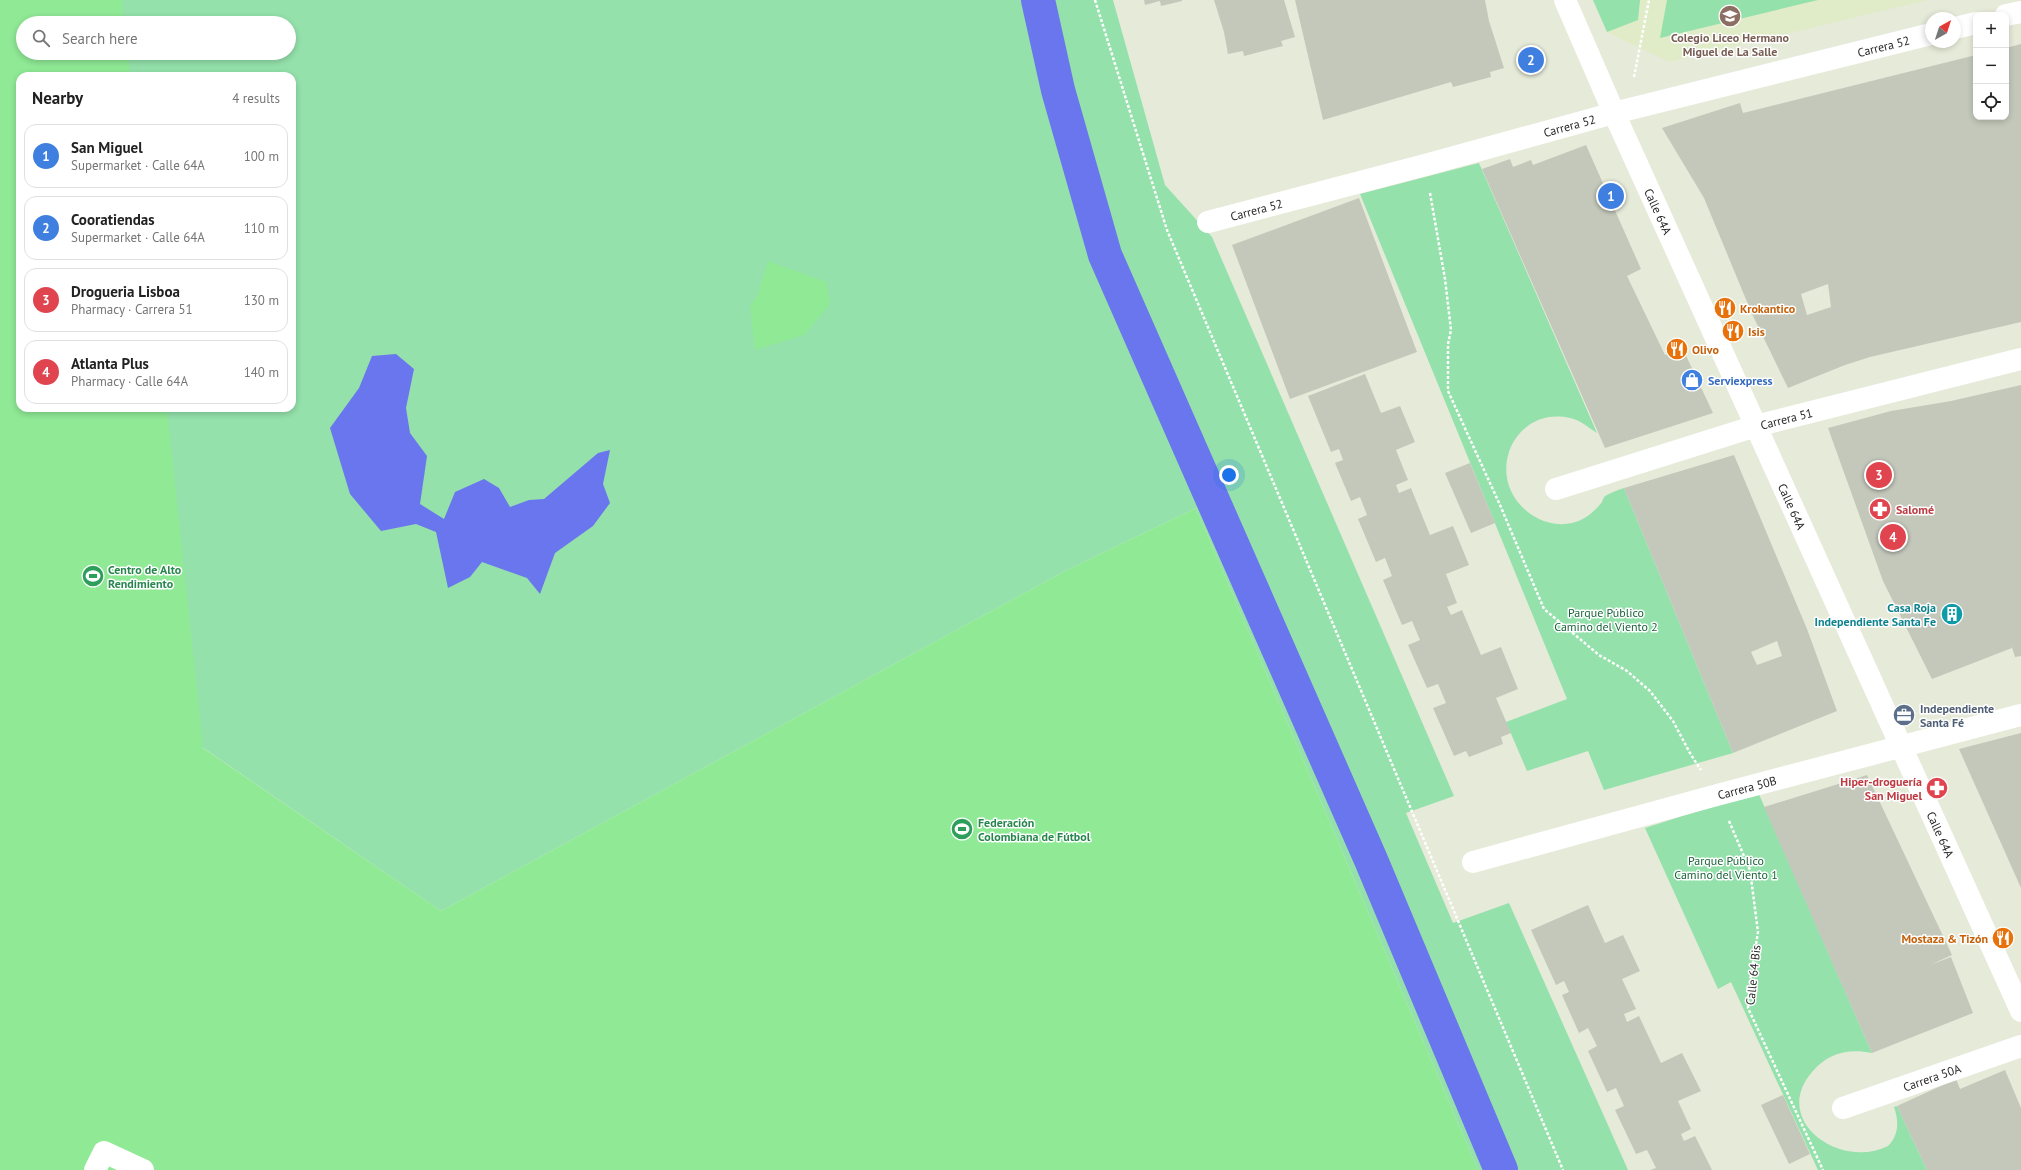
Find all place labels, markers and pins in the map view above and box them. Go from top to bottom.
school or university icon: Colegio Liceo Hermano Miguel de La Salle [1717,3,1743,29]
place label: Colegio Liceo Hermano Miguel de La Salle [1671,30,1790,59]
pin: 2 [1518,45,1544,75]
pin: 1 [1598,181,1624,211]
restaurant icon: Krokantico [1712,295,1738,321]
place label: Krokantico [1740,301,1796,316]
restaurant icon: Isis [1720,318,1746,344]
place label: Isis [1748,324,1765,339]
restaurant icon: Olivo [1664,336,1690,362]
place label: Olivo [1692,342,1719,357]
shop icon: Serviexpress [1679,367,1705,393]
place label: Serviexpress [1708,373,1773,388]
pin: 3 [1866,460,1892,490]
pharmacy icon: Salomé [1867,496,1893,522]
place label: Salomé [1896,502,1934,517]
pin: 4 [1880,522,1906,552]
place label: Centro de Alto Rendimiento [108,562,182,591]
sports icon: Centro de Alto Rendimiento [80,563,106,589]
place label: Casa Roja Independiente Santa Fe [1815,600,1936,629]
building icon: Casa Roja Independiente Santa Fe [1939,601,1965,627]
place label: Independiente Santa Fé [1920,701,1994,730]
office icon: Independiente Santa Fé [1891,702,1917,728]
place label: Hiper-droguería San Miguel [1840,774,1922,803]
pharmacy icon: Hiper-droguería San Miguel [1924,775,1950,801]
place label: Federación Colombiana de Fútbol [978,815,1091,844]
sports icon: Federación Colombiana de Fútbol [949,816,975,842]
restaurant icon: Mostaza & Tizón [1990,925,2016,951]
place label: Mostaza & Tizón [1901,931,1988,946]

